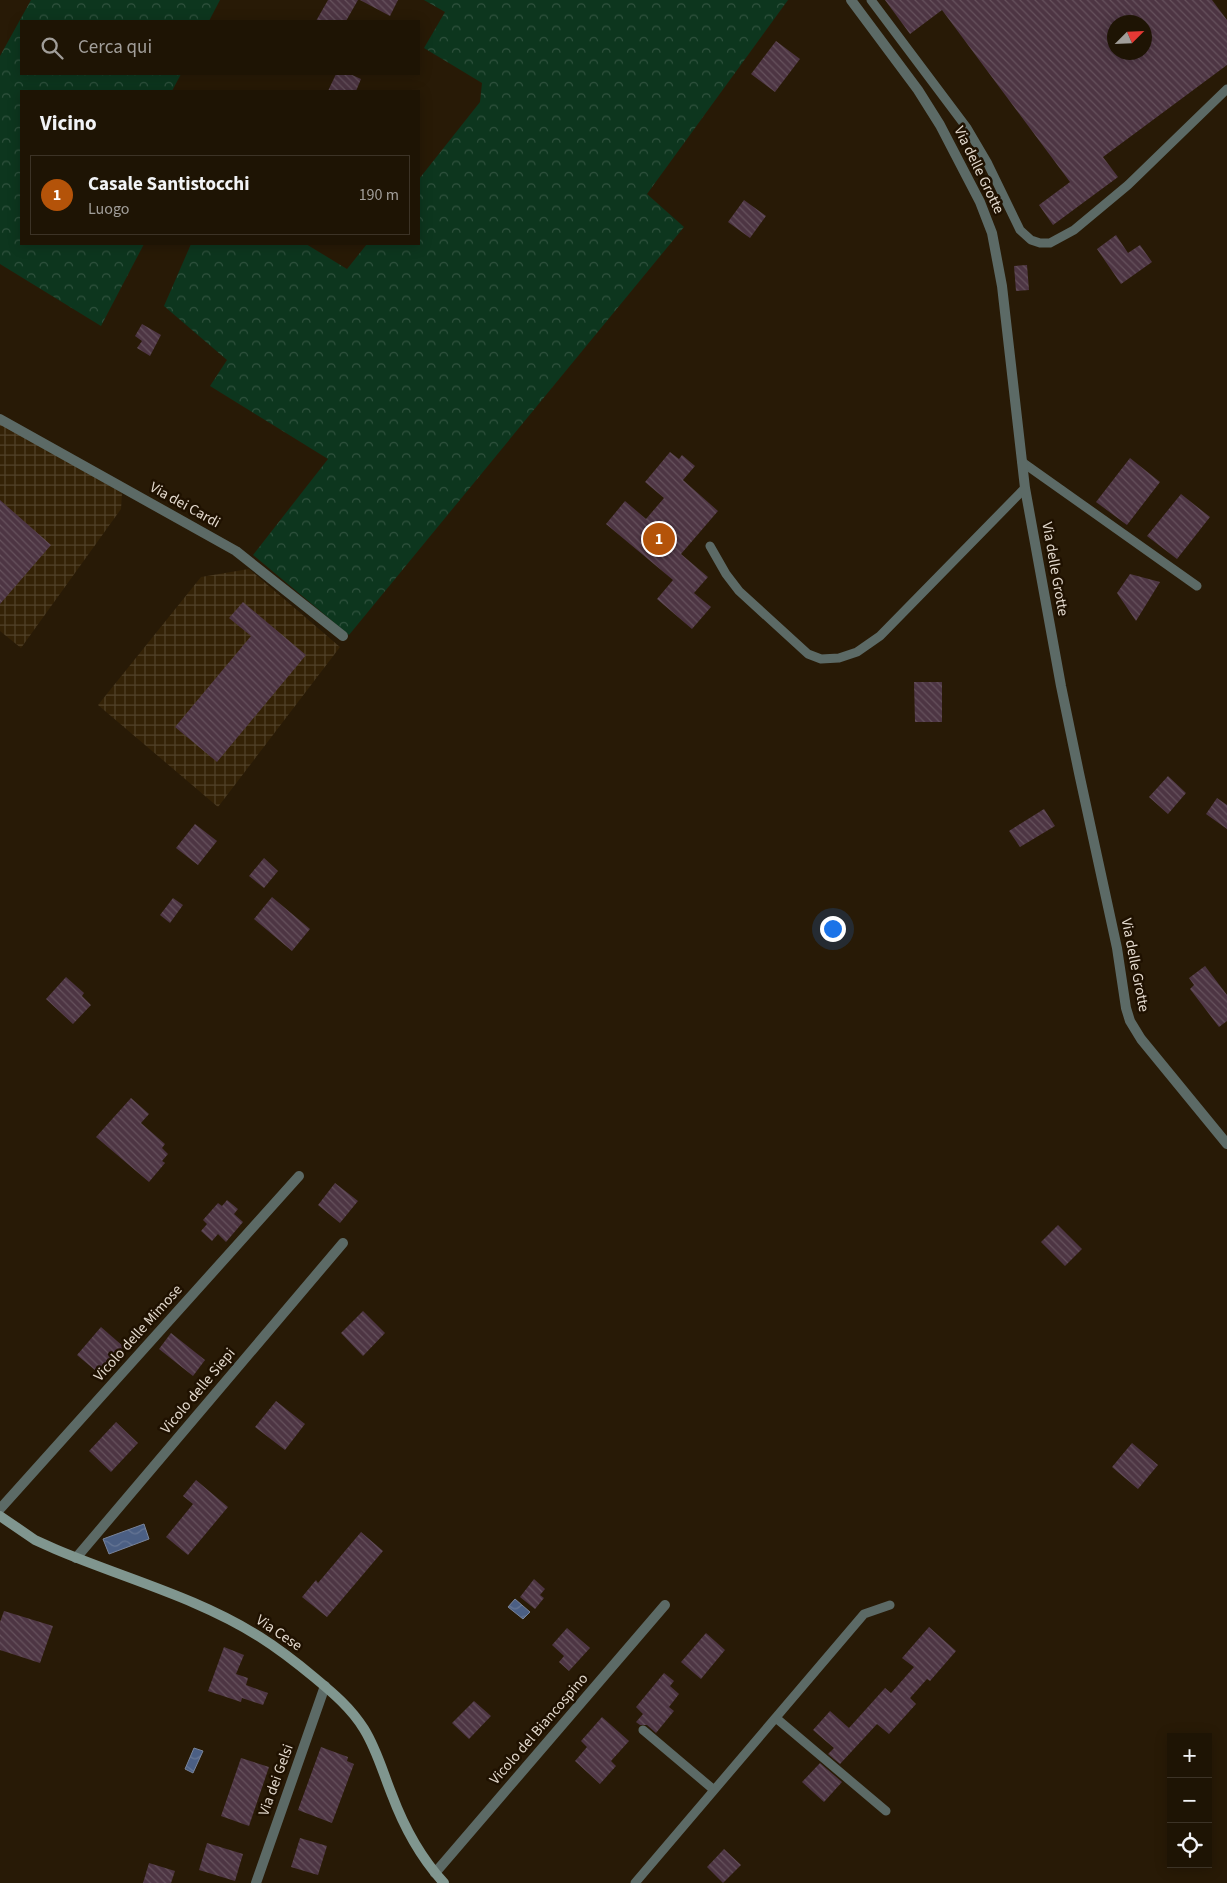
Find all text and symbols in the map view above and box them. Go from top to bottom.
north arrow [1107,15,1152,60]
search box [20,20,420,75]
icon: search [38,34,66,62]
text: Cerca qui [78,34,152,61]
text: Vicino [40,108,97,138]
street label: Via delle Grotte [949,123,1009,217]
text: Casale Santistocchi [88,171,249,198]
text: 1 [53,184,61,206]
text: 190 m [359,184,399,206]
text: Luogo [88,198,130,220]
street label: Via dei Cardi [146,477,224,533]
pin: 1 [643,520,675,558]
street label: Via delle Grotte [1036,520,1074,618]
your location [820,916,846,942]
street label: Via delle Grotte [1116,916,1154,1014]
street label: Vicolo delle Mimose [89,1280,187,1386]
street label: Vicolo delle Siepi [156,1344,240,1438]
street label: Via Cese [252,1610,306,1656]
street label: Vicolo del Biancospino [485,1669,593,1789]
map controls [1167,1733,1212,1868]
button: + [1167,1733,1212,1778]
street label: Via dei Gelsi [253,1741,299,1819]
button: − [1167,1778,1212,1823]
button: locate [1167,1823,1212,1868]

